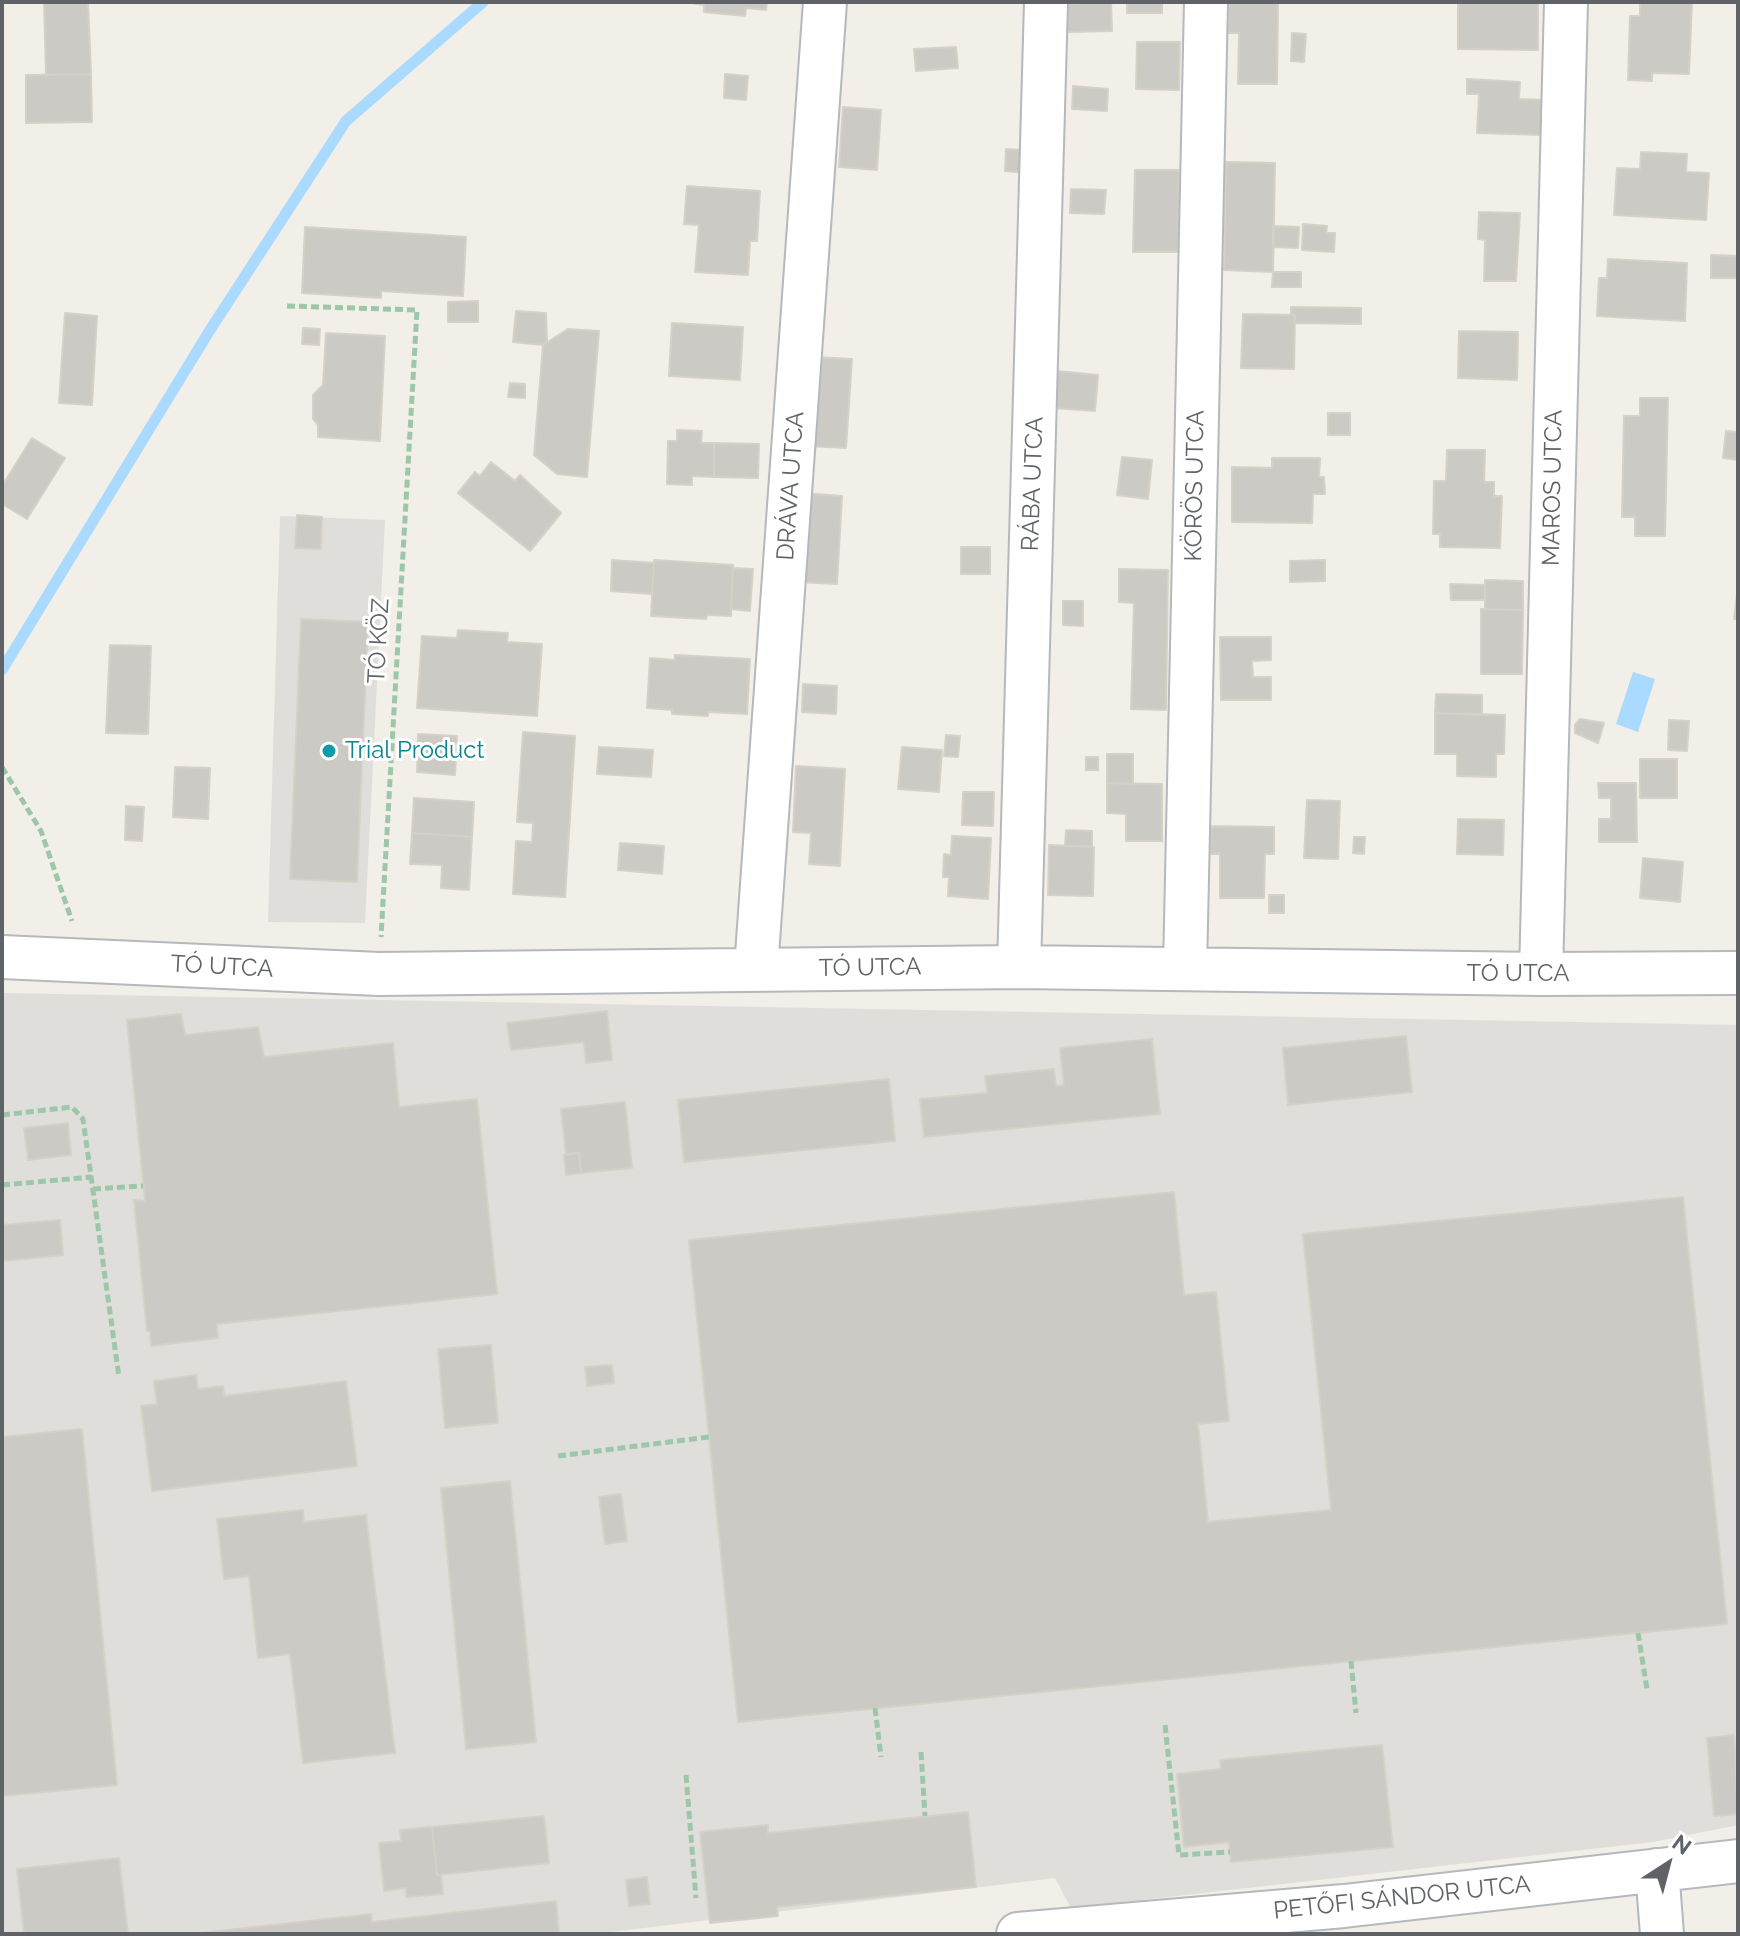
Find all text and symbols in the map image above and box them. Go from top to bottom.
street label: DRÁVA UTCA [771,410,811,562]
street label: KÖRÖS UTCA [1179,410,1211,562]
street label: MAROS UTCA [1537,410,1569,566]
street label: RÁBA UTCA [1016,416,1050,552]
street label: TÓ KÖZ [362,598,396,684]
place label: Trial Product [345,737,485,765]
marker: Trial Product [320,742,338,760]
street label: TÓ UTCA [170,950,274,984]
street label: TÓ UTCA [818,953,922,983]
street label: TÓ UTCA [1467,960,1569,988]
north arrow [1628,1824,1708,1904]
text: N [1668,1829,1697,1860]
street label: PETŐFI SÁNDOR UTCA [1272,1870,1532,1926]

